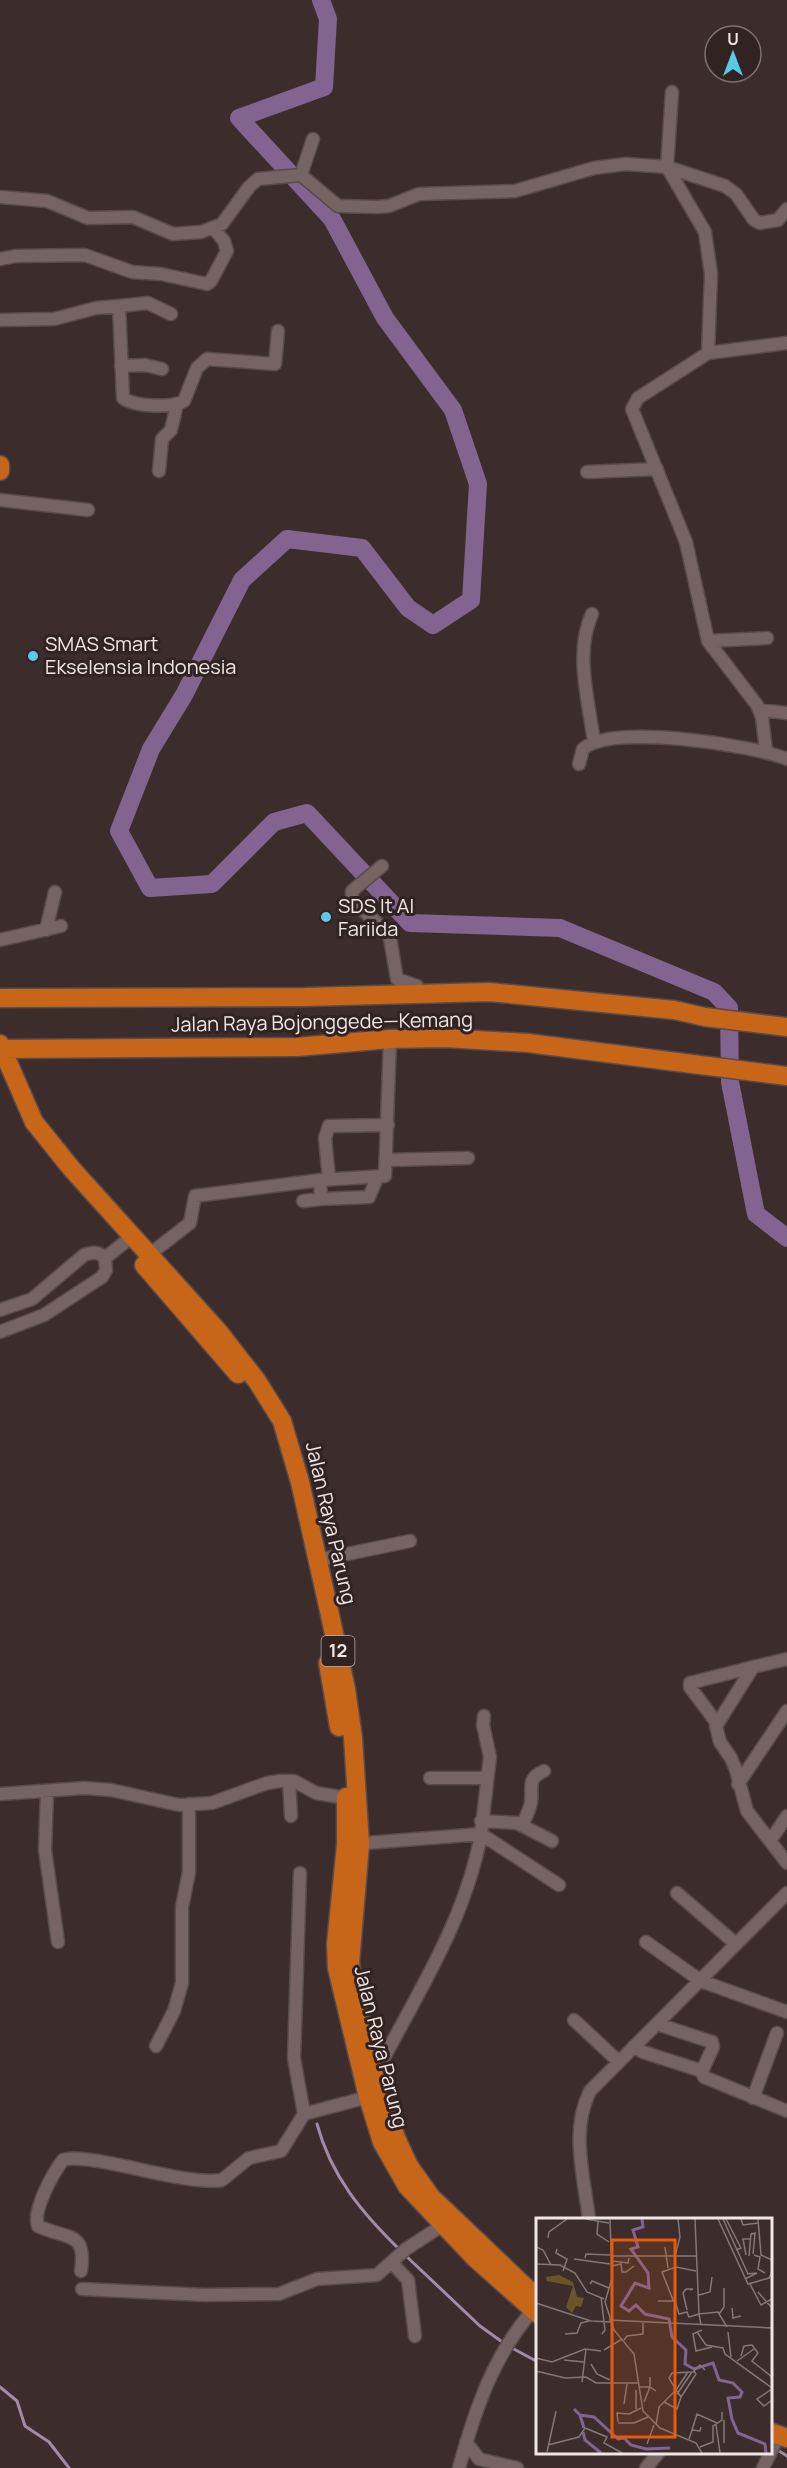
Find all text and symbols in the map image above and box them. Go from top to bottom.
north arrow [703,24,763,84]
text: U [727,28,739,50]
place label: SMAS Smart Ekselensia Indonesia [45,630,236,680]
marker: SMAS Smart Ekselensia Indonesia [26,649,40,663]
place label: SDS It Al Fariida [338,892,414,942]
marker: SDS It Al Fariida [319,910,333,924]
street label: Jalan Raya Bojonggede—Kemang [171,1005,473,1038]
street label: Jalan Raya Parung [300,1439,363,1607]
road number: 12 [322,1636,354,1666]
street label: Jalan Raya Parung [348,1963,415,2131]
inset map [536,2218,772,2453]

